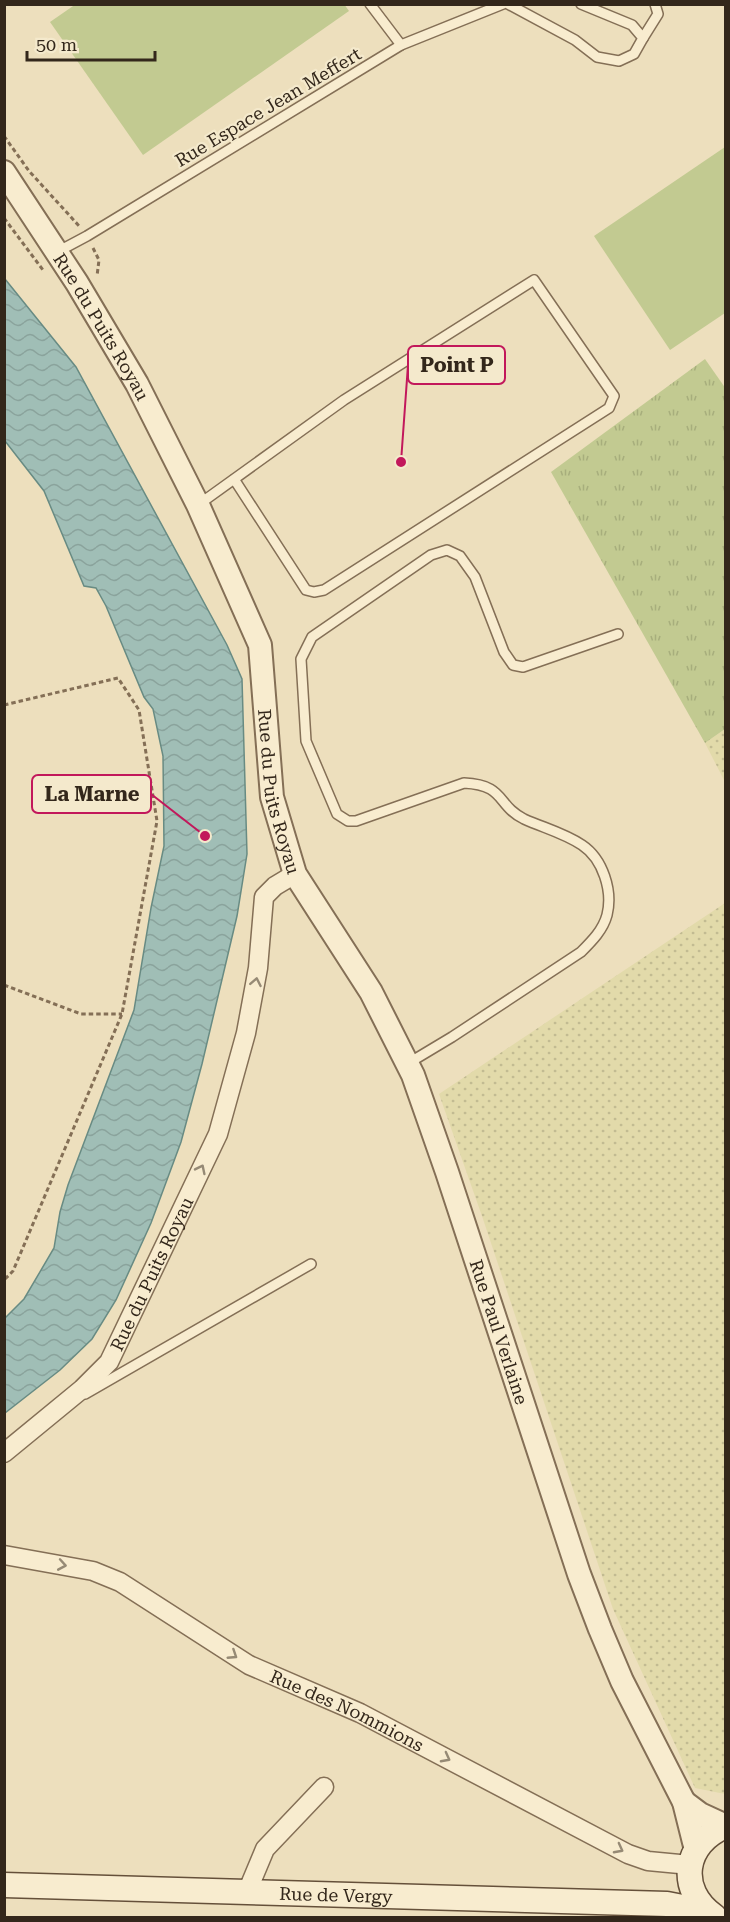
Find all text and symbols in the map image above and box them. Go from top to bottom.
scale bar [27,24,154,62]
text: 50 m [36,34,77,55]
street label: Rue Espace Jean Meffert [171,43,365,171]
street label: Rue du Puits Royau [50,249,154,404]
callout: Point P [408,346,505,384]
text: Point P [420,353,494,377]
street label: Rue du Puits Royau [255,708,305,876]
callout: La Marne [32,775,151,813]
text: La Marne [44,782,140,806]
one-way arrow [249,978,262,988]
one-way arrow [194,1164,206,1175]
street label: Rue du Puits Royau [106,1193,197,1354]
street label: Rue Paul Verlaine [466,1256,533,1407]
one-way arrow [57,1558,67,1571]
one-way arrow [227,1647,237,1659]
street label: Rue des Nommions [267,1665,428,1755]
one-way arrow [440,1751,450,1762]
one-way arrow [612,1842,623,1853]
street label: Rue de Vergy [279,1882,393,1907]

